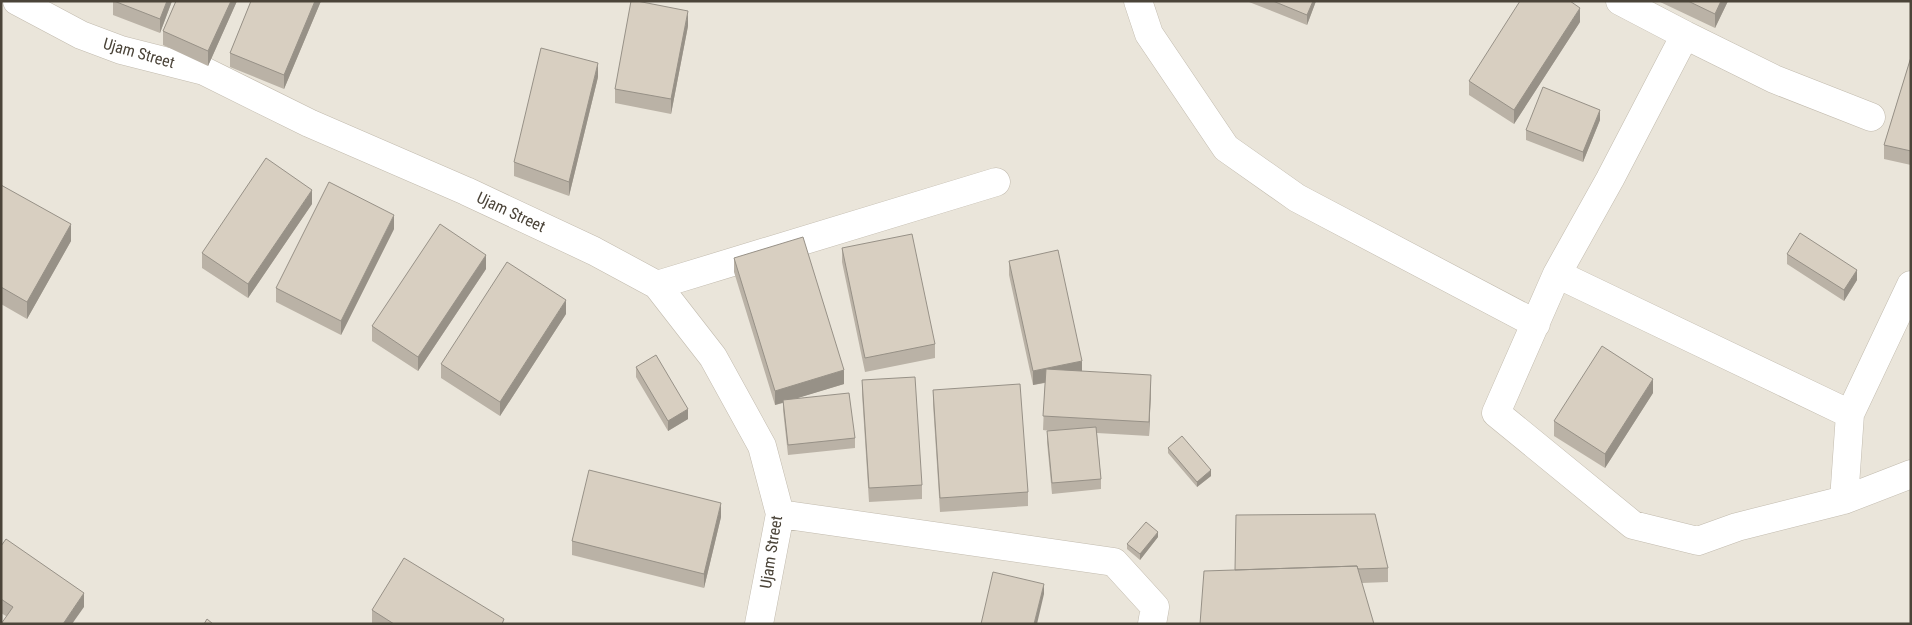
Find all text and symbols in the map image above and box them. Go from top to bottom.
street label: Ujam Street [101,34,177,72]
street label: Ujam Street [474,188,549,236]
street label: Ujam Street [756,514,786,590]

